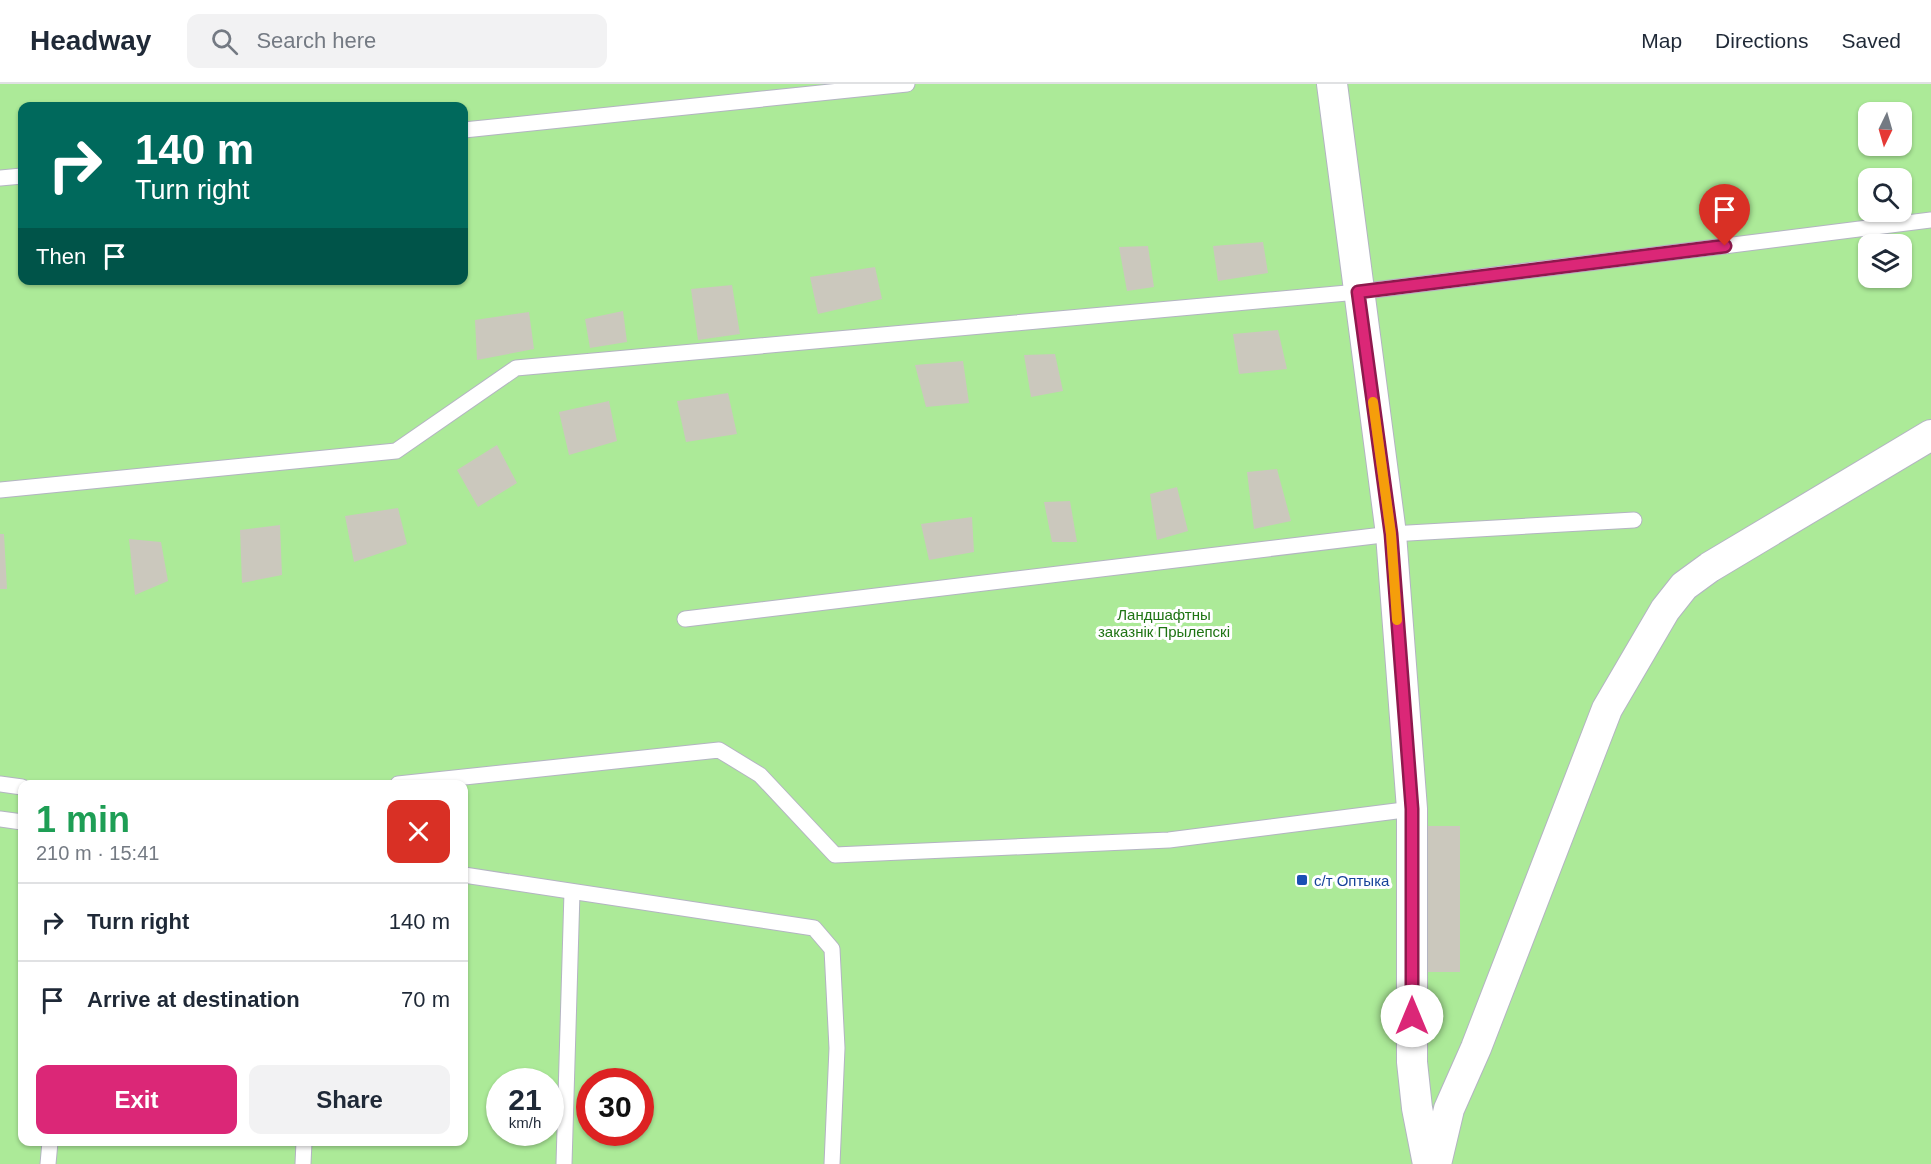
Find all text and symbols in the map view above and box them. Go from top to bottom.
search box [187,14,607,68]
text: Headway [30,25,151,56]
icon: search [208,25,241,58]
text: Search here [256,28,376,53]
text: Map [1641,29,1682,52]
text: Directions [1715,29,1808,52]
text: Saved [1841,29,1901,52]
north arrow [1858,102,1912,156]
map controls [1858,102,1912,288]
icon: right [36,126,114,204]
text: 140 m [135,126,254,173]
button: search [1858,168,1912,222]
text: Turn right [135,175,250,205]
pin [1699,184,1750,246]
icon: arrive [1708,193,1741,226]
button: layers [1858,234,1912,288]
icon: arrive [98,240,131,273]
text: Then [36,244,86,269]
park label: Ландшафтны заказнік Прылепскі [1098,606,1230,640]
text: 1 min [36,799,130,840]
button: close [387,800,450,863]
text: 210 m · 15:41 [36,842,159,864]
place label: с/т Оптыка [1314,872,1390,889]
marker: с/т Оптыка [1295,873,1309,887]
icon: right [36,906,69,939]
text: Turn right [87,909,189,934]
text: 140 m [389,909,450,934]
icon: arrive [36,984,69,1017]
position arrow [1380,984,1444,1048]
text: Arrive at destination [87,987,300,1012]
text: 70 m [401,987,450,1012]
button: Exit [36,1065,237,1134]
button: Share [249,1065,450,1134]
speed limit sign: 30 [576,1068,654,1146]
text: 21 [508,1083,542,1116]
text: km/h [509,1114,541,1131]

